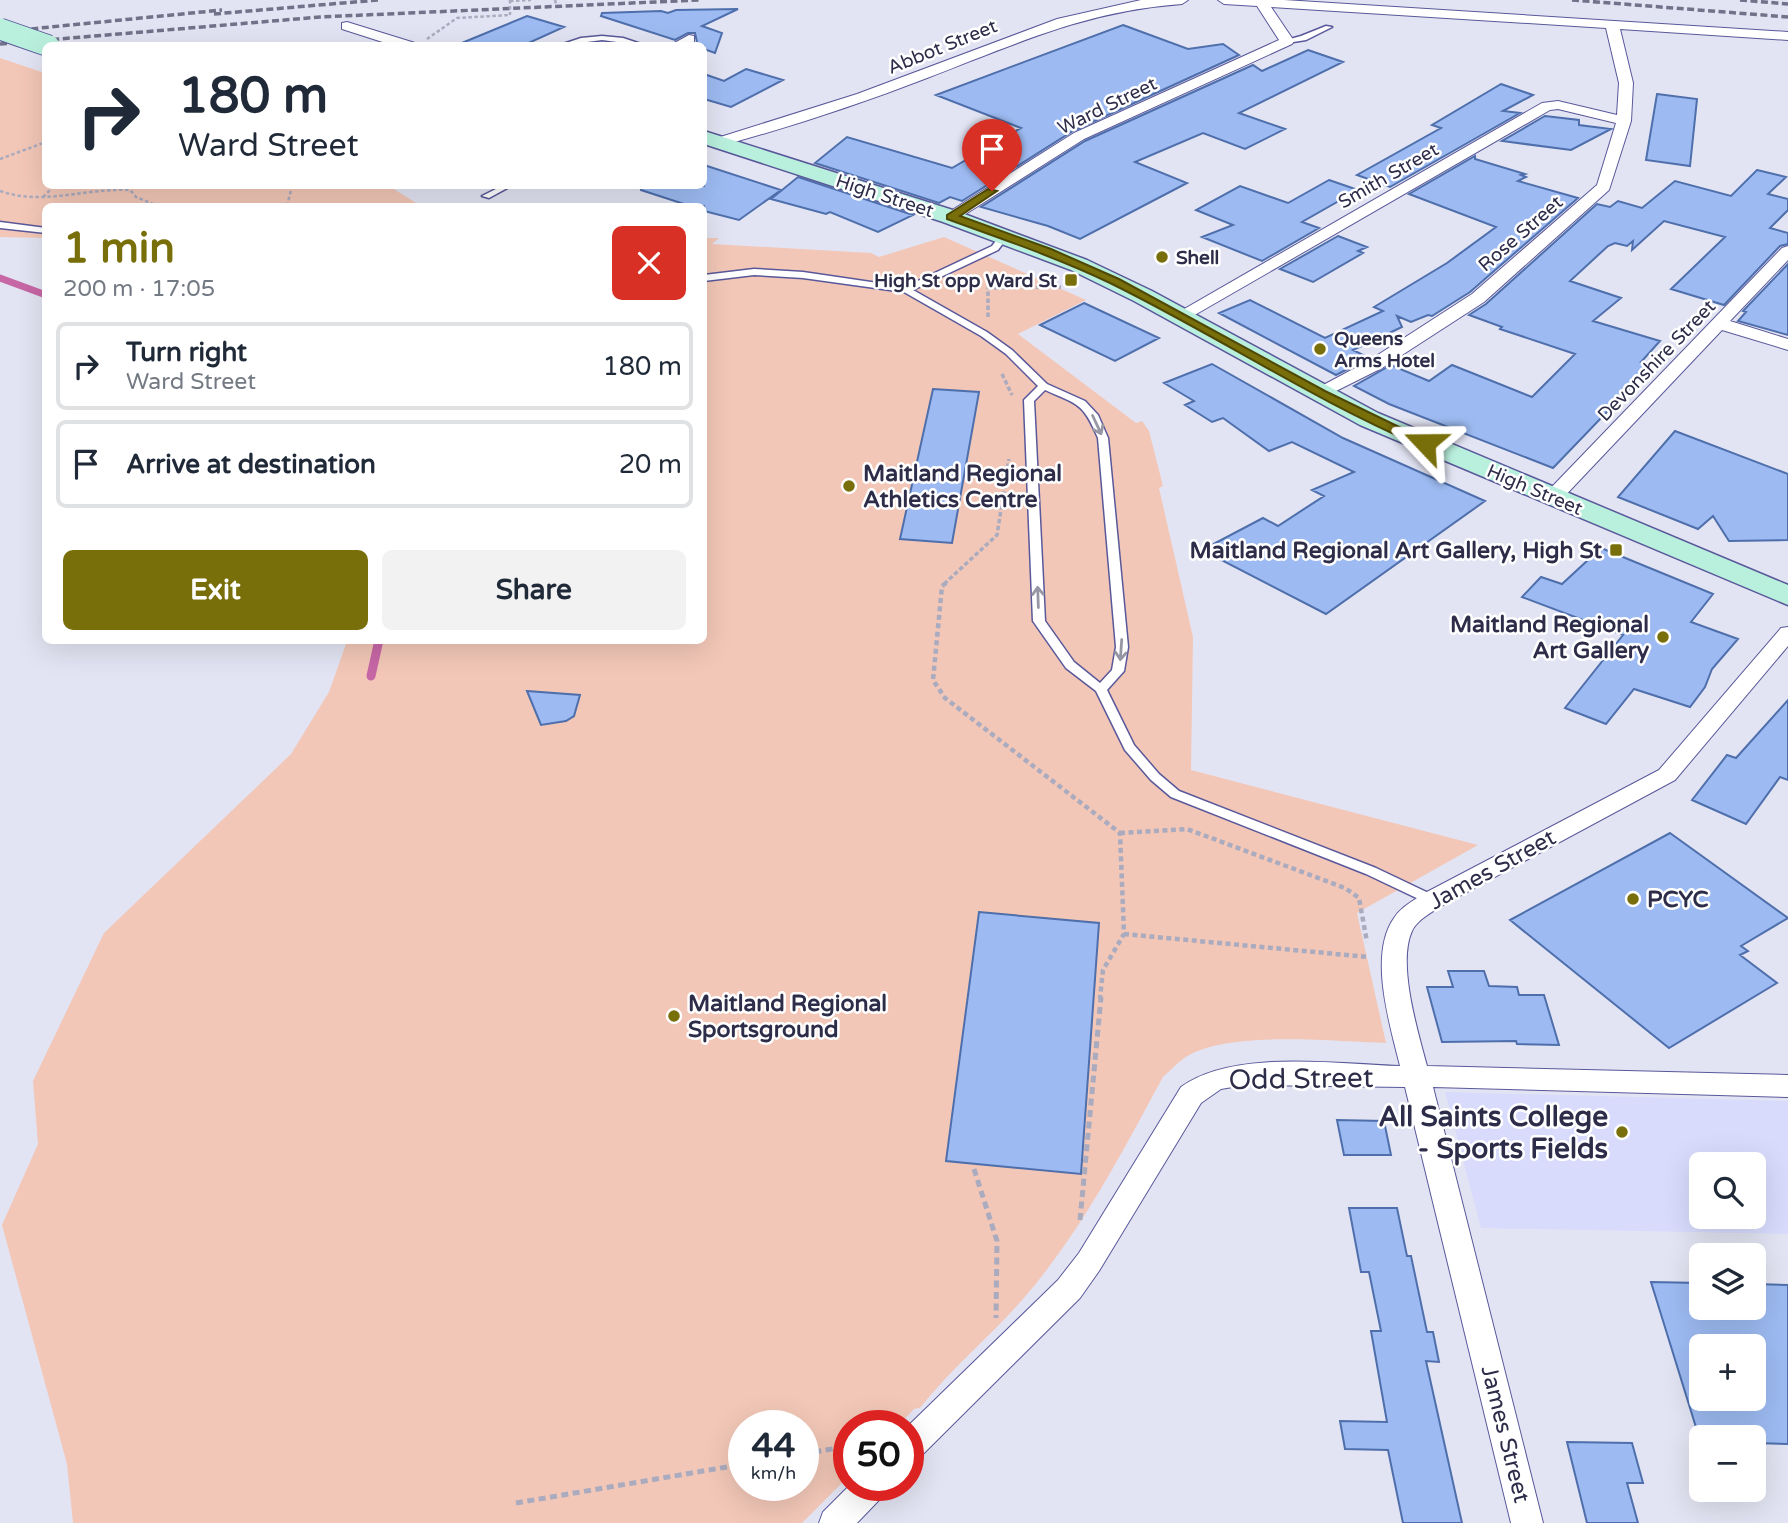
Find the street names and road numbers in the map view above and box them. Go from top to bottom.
street label: Abbot Street [884,15,1000,79]
street label: Ward Street [1054,72,1161,139]
street label: Smith Street [1335,138,1442,213]
street label: High Street [833,170,936,222]
street label: Rose Street [1474,191,1567,276]
street label: Devonshire Street [1593,295,1720,426]
street label: High Street [1484,460,1586,520]
street label: James Street [1424,823,1561,916]
street label: Odd Street [1228,1061,1374,1097]
street label: James Street [1474,1363,1536,1506]

